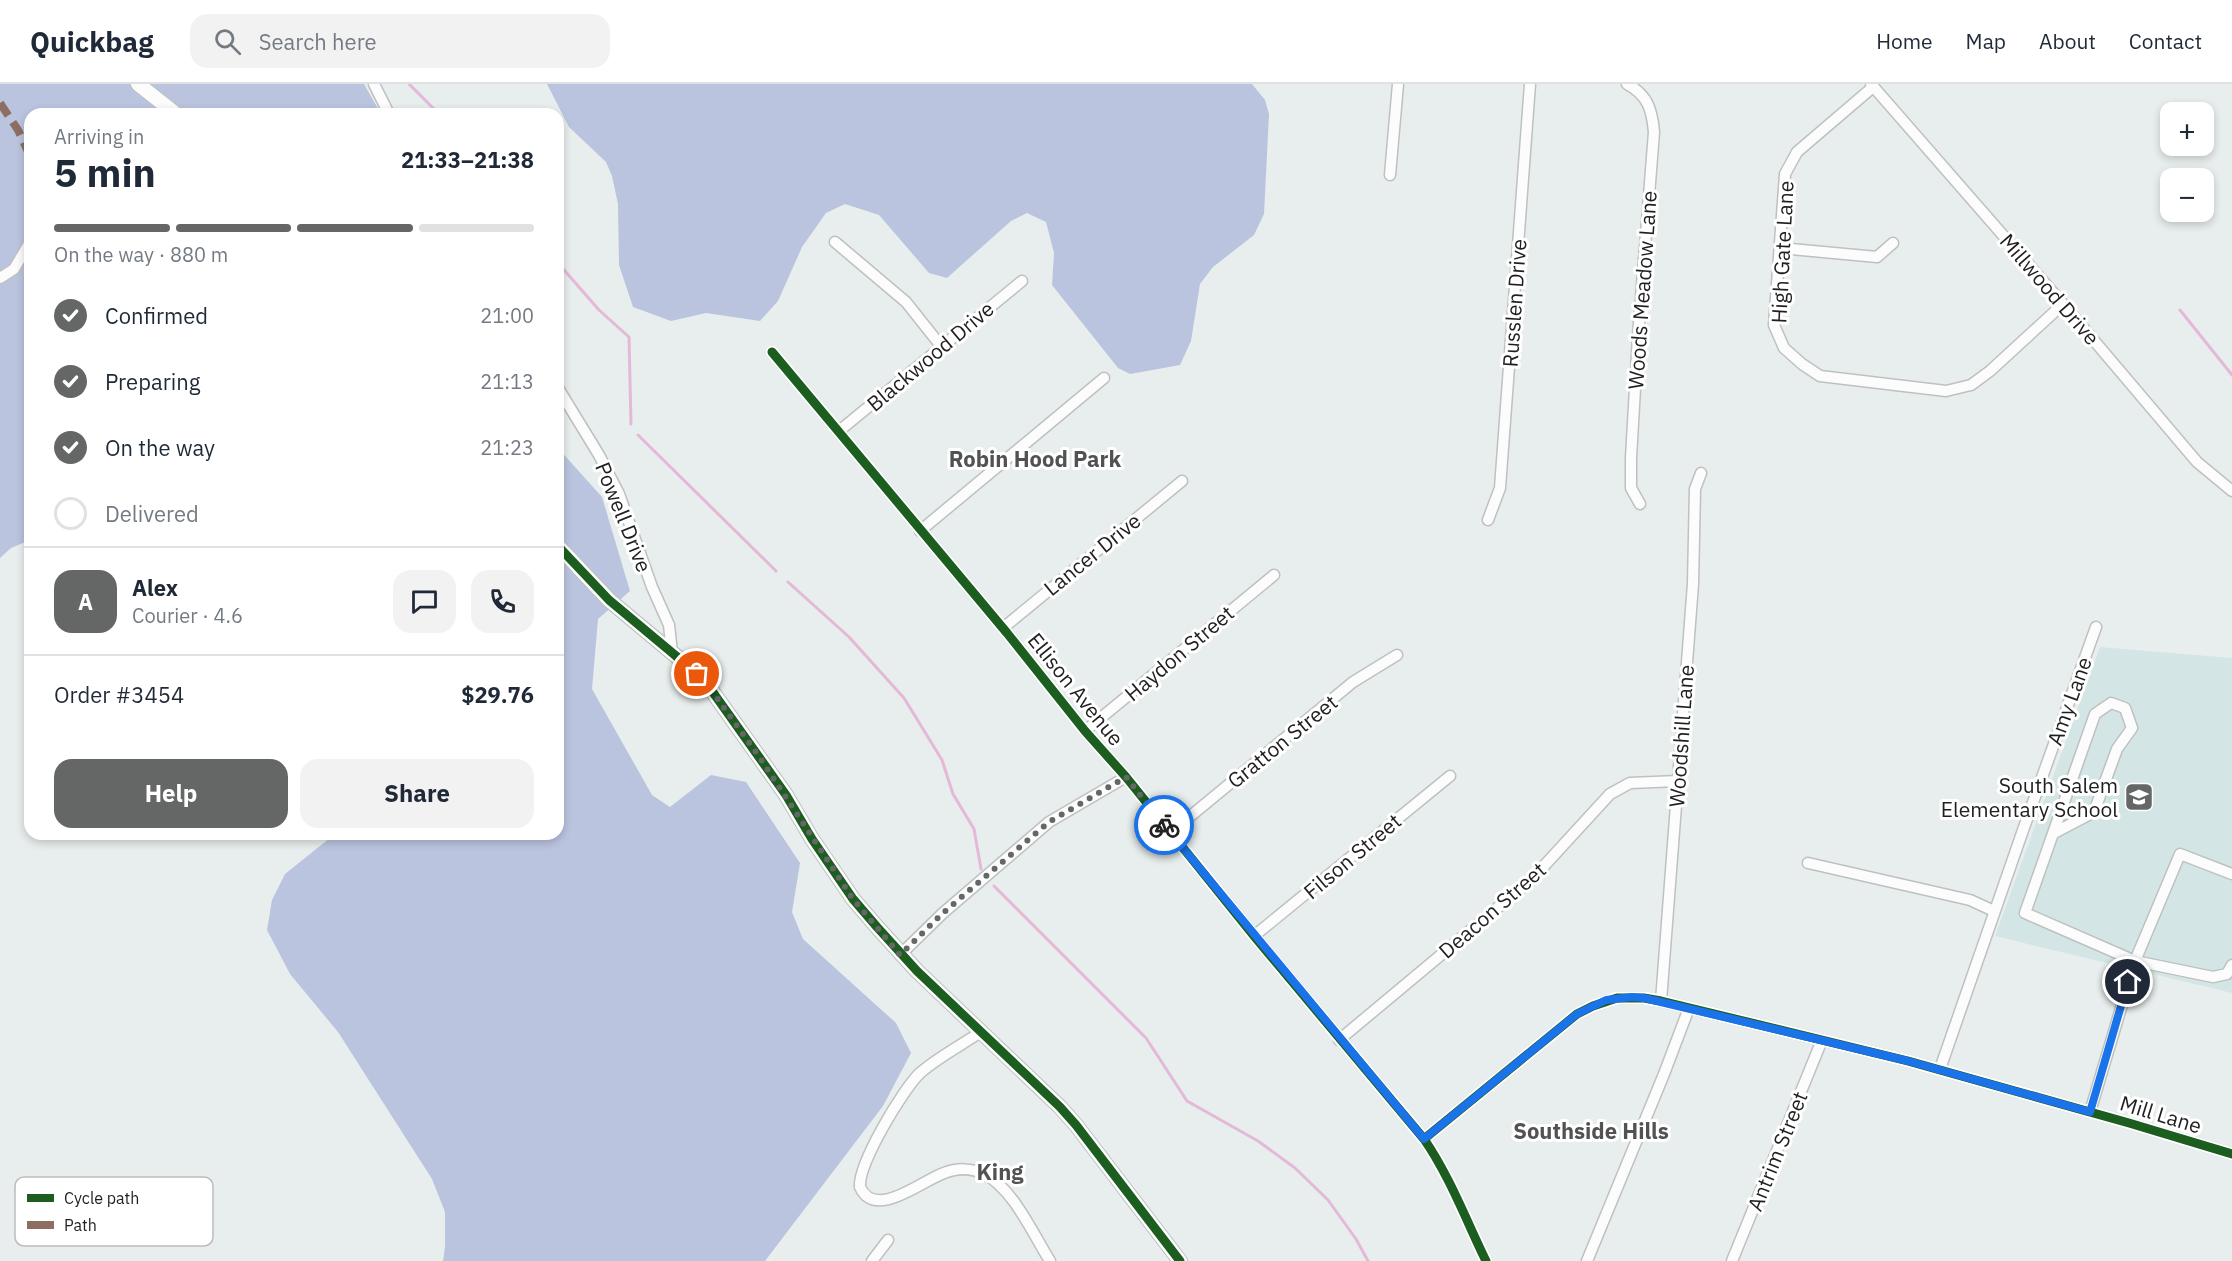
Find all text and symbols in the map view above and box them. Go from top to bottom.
search box [190,14,610,68]
text: Quickbag [30,23,154,60]
icon: search [211,25,244,58]
text: Search here [259,27,377,56]
text: Home [1876,27,1933,55]
text: Map [1966,27,2006,55]
text: About [2039,27,2096,55]
text: Contact [2129,27,2202,55]
map controls [2160,102,2214,222]
button: + [2160,102,2214,156]
text: Arriving in [54,123,144,150]
text: 21:33–21:38 [401,145,534,174]
text: 5 min [54,147,156,198]
button: − [2160,168,2214,222]
street label: High Gate Lane [1764,180,1800,324]
street label: Woods Meadow Lane [1621,190,1663,390]
street label: Millwood Drive [1994,227,2106,351]
street label: Russlen Drive [1496,238,1532,368]
text: On the way · 880 m [54,241,228,268]
street label: Blackwood Drive [861,295,999,417]
icon: check [54,299,87,332]
text: Confirmed [105,301,208,330]
text: 21:00 [480,302,534,329]
icon: check [54,365,87,398]
text: Preparing [105,367,200,396]
text: 21:13 [480,368,534,395]
icon: check [54,431,87,464]
text: On the way [105,433,215,462]
text: 21:23 [480,434,534,461]
district label: Robin Hood Park [949,444,1121,473]
street label: Powell Drive [589,458,659,576]
text: Delivered [105,499,199,528]
street label: Lancer Drive [1038,506,1146,602]
button: chat [393,570,456,633]
button: phone [471,570,534,633]
text: Alex [132,573,178,602]
text: A [78,587,93,616]
street label: Haydon Street [1118,599,1240,707]
text: Courier · 4.6 [132,602,243,629]
street label: Ellison Avenue [1022,627,1130,751]
pin [671,648,722,699]
street label: Amy Lane [2040,653,2098,749]
icon: bag [680,657,713,690]
street label: Woodshill Lane [1662,664,1700,808]
text: Order #3454 [54,680,184,709]
text: $29.76 [461,680,534,709]
street label: Gratton Street [1221,688,1343,794]
button: Help [54,759,288,828]
button: Share [300,759,534,828]
place label: South Salem Elementary School [1941,771,2118,823]
school or university icon: South Salem Elementary School [2123,781,2155,813]
courier [1134,795,1194,855]
street label: Filson Street [1297,807,1407,905]
icon: bike [1148,809,1181,842]
street label: Deacon Street [1432,856,1552,964]
pin [2102,956,2153,1007]
icon: home [2111,965,2144,998]
street label: Antrim Street [1740,1087,1814,1215]
street label: Mill Lane [2117,1088,2205,1140]
district label: Southside Hills [1513,1116,1669,1145]
district label: King [977,1157,1024,1186]
legend [15,1177,213,1246]
text: Cycle path [64,1188,139,1208]
text: Path [64,1215,97,1235]

